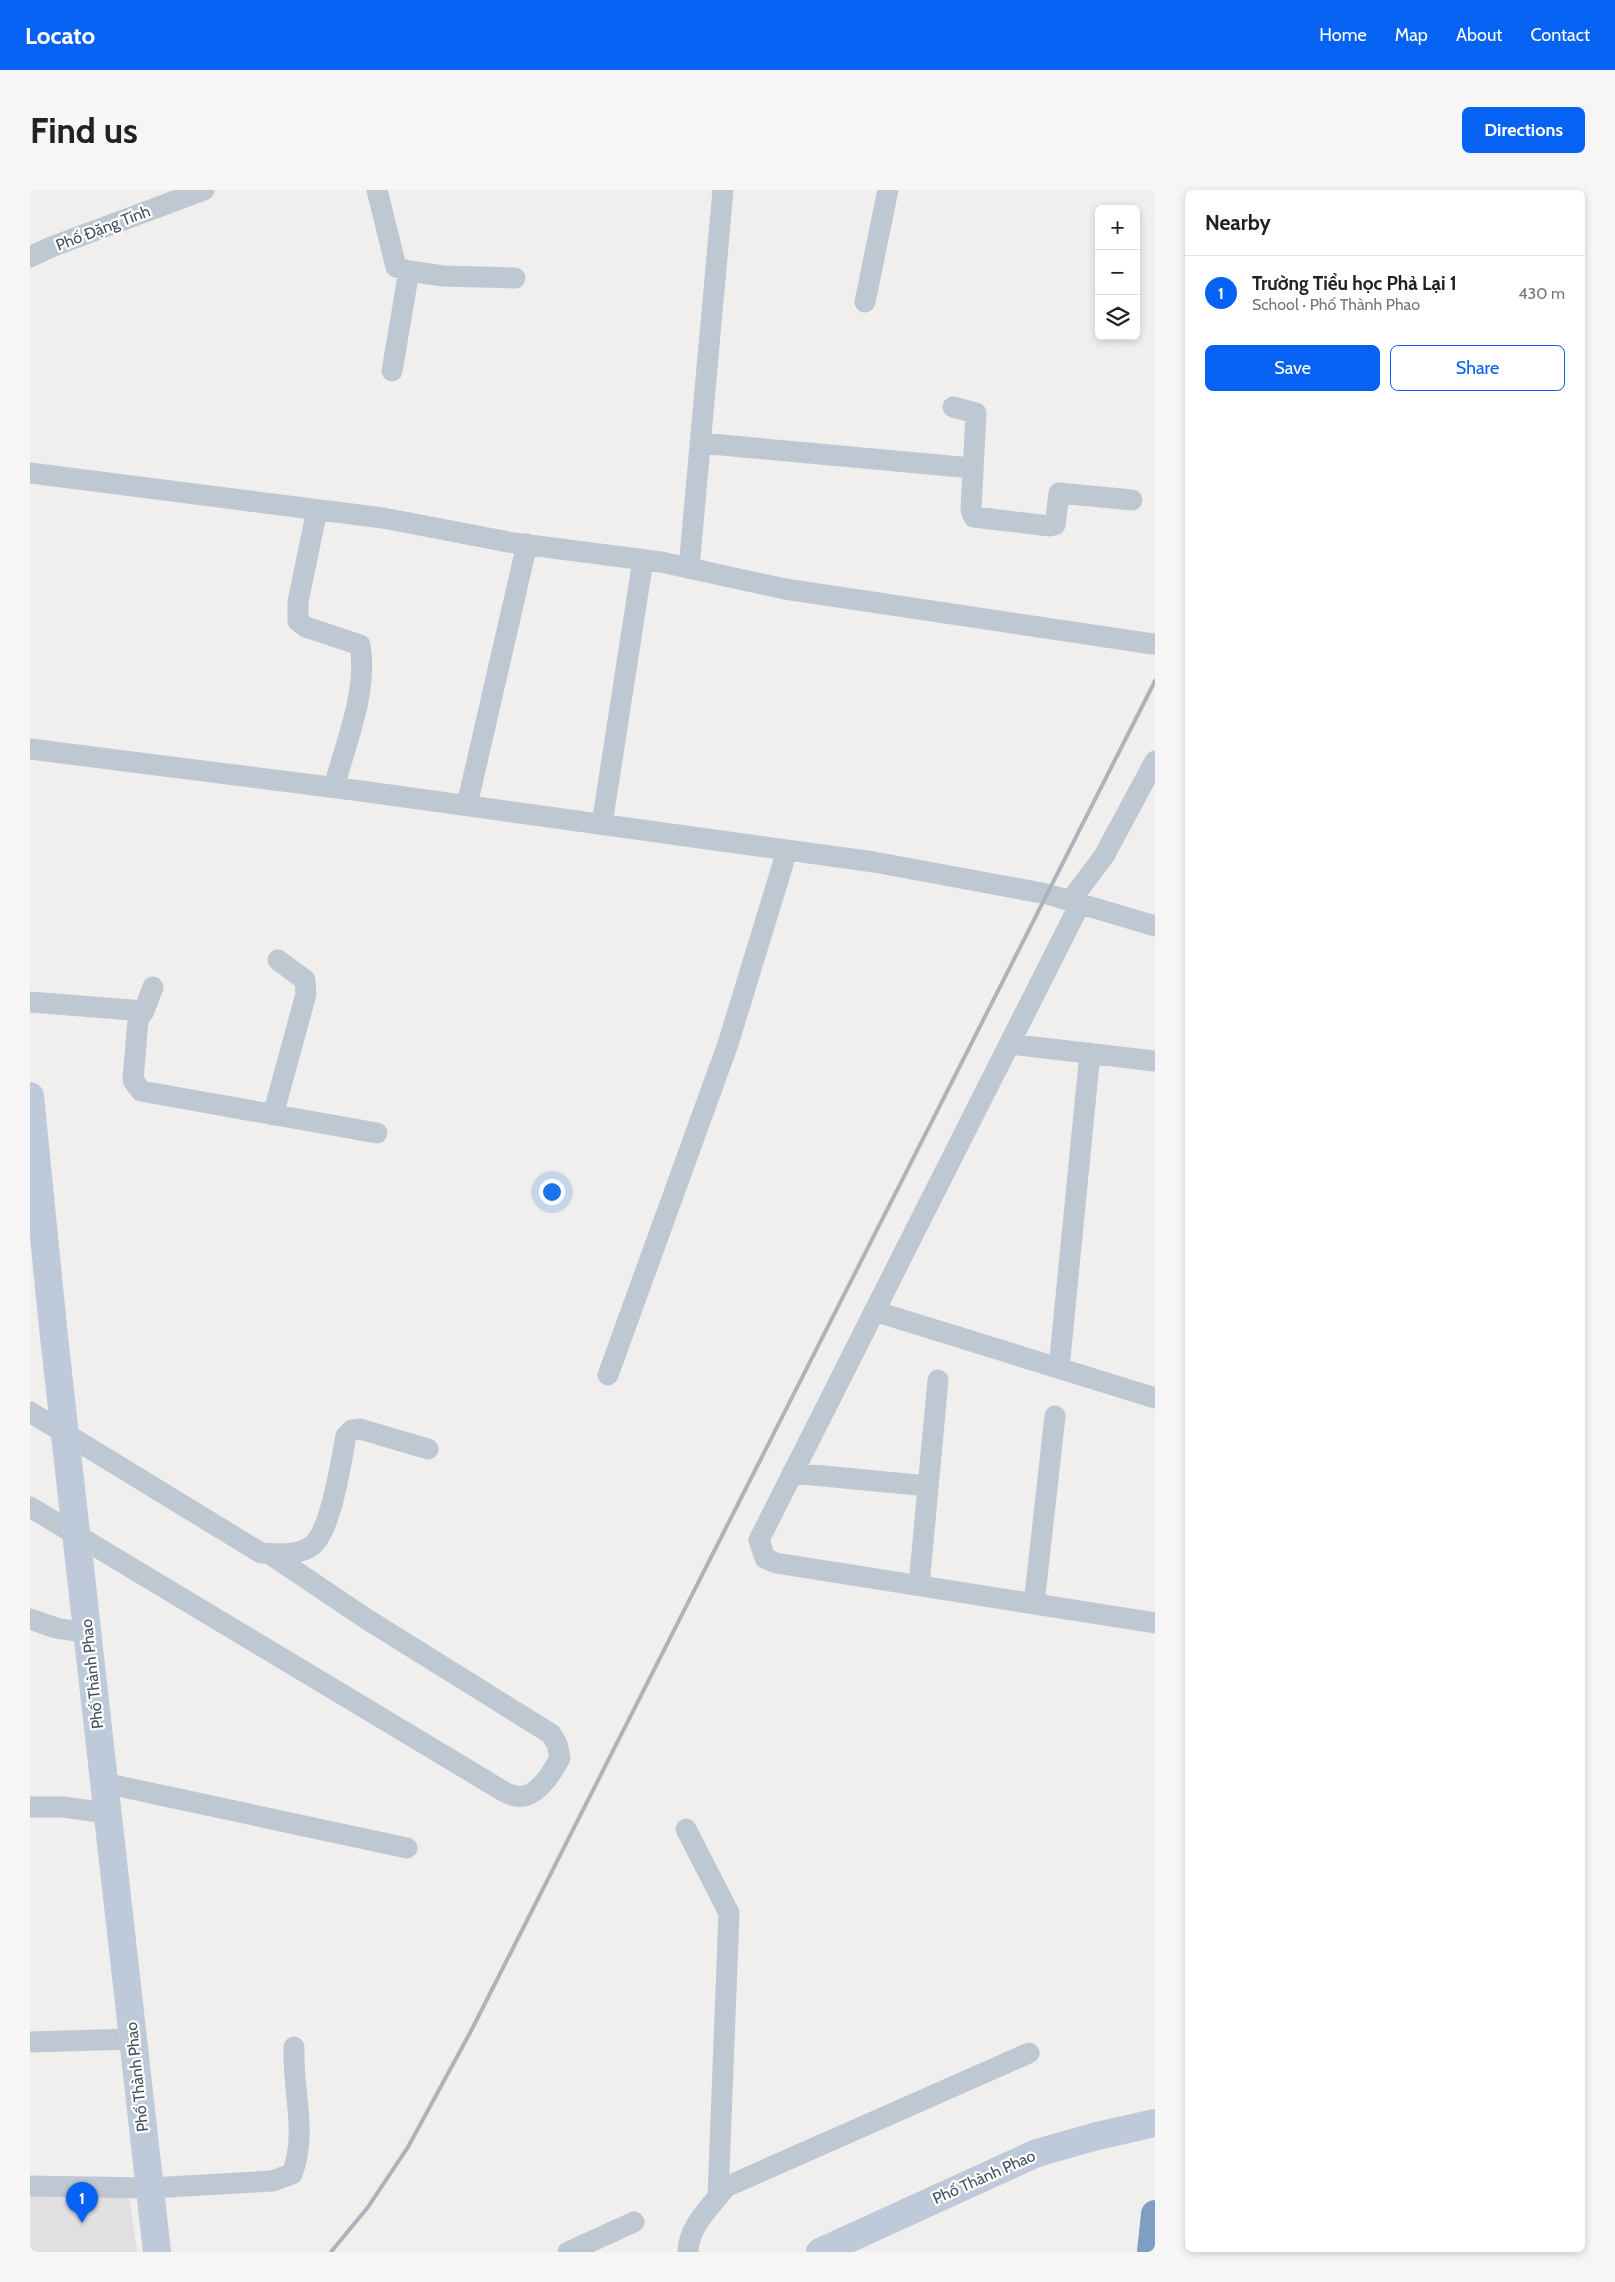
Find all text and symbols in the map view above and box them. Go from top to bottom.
text: Locato [25,21,95,50]
text: Home [1319,24,1367,46]
text: Map [1395,24,1428,46]
text: About [1456,24,1502,46]
text: Contact [1530,24,1590,46]
button: Directions [1462,107,1585,153]
text: Find us [30,109,138,152]
street label: Phố Đặng Tính [53,201,153,255]
map controls [1095,205,1140,340]
button: + [1095,205,1140,250]
text: Nearby [1205,210,1271,235]
button: − [1095,250,1140,295]
text: Trường Tiểu học Phả Lại 1 [1252,272,1457,295]
text: 1 [1218,284,1224,303]
text: 430 m [1518,284,1565,303]
button: layers [1095,295,1140,340]
text: School · Phố Thành Phao [1252,295,1420,314]
button: Save [1205,345,1380,391]
button: Share [1390,345,1565,391]
your location [539,1179,565,1205]
street label: Phố Thành Phao [77,1618,107,1730]
street label: Phố Thành Phao [122,2021,152,2133]
street label: Phố Thành Phao [930,2146,1038,2208]
pin: 1 [66,2182,98,2223]

